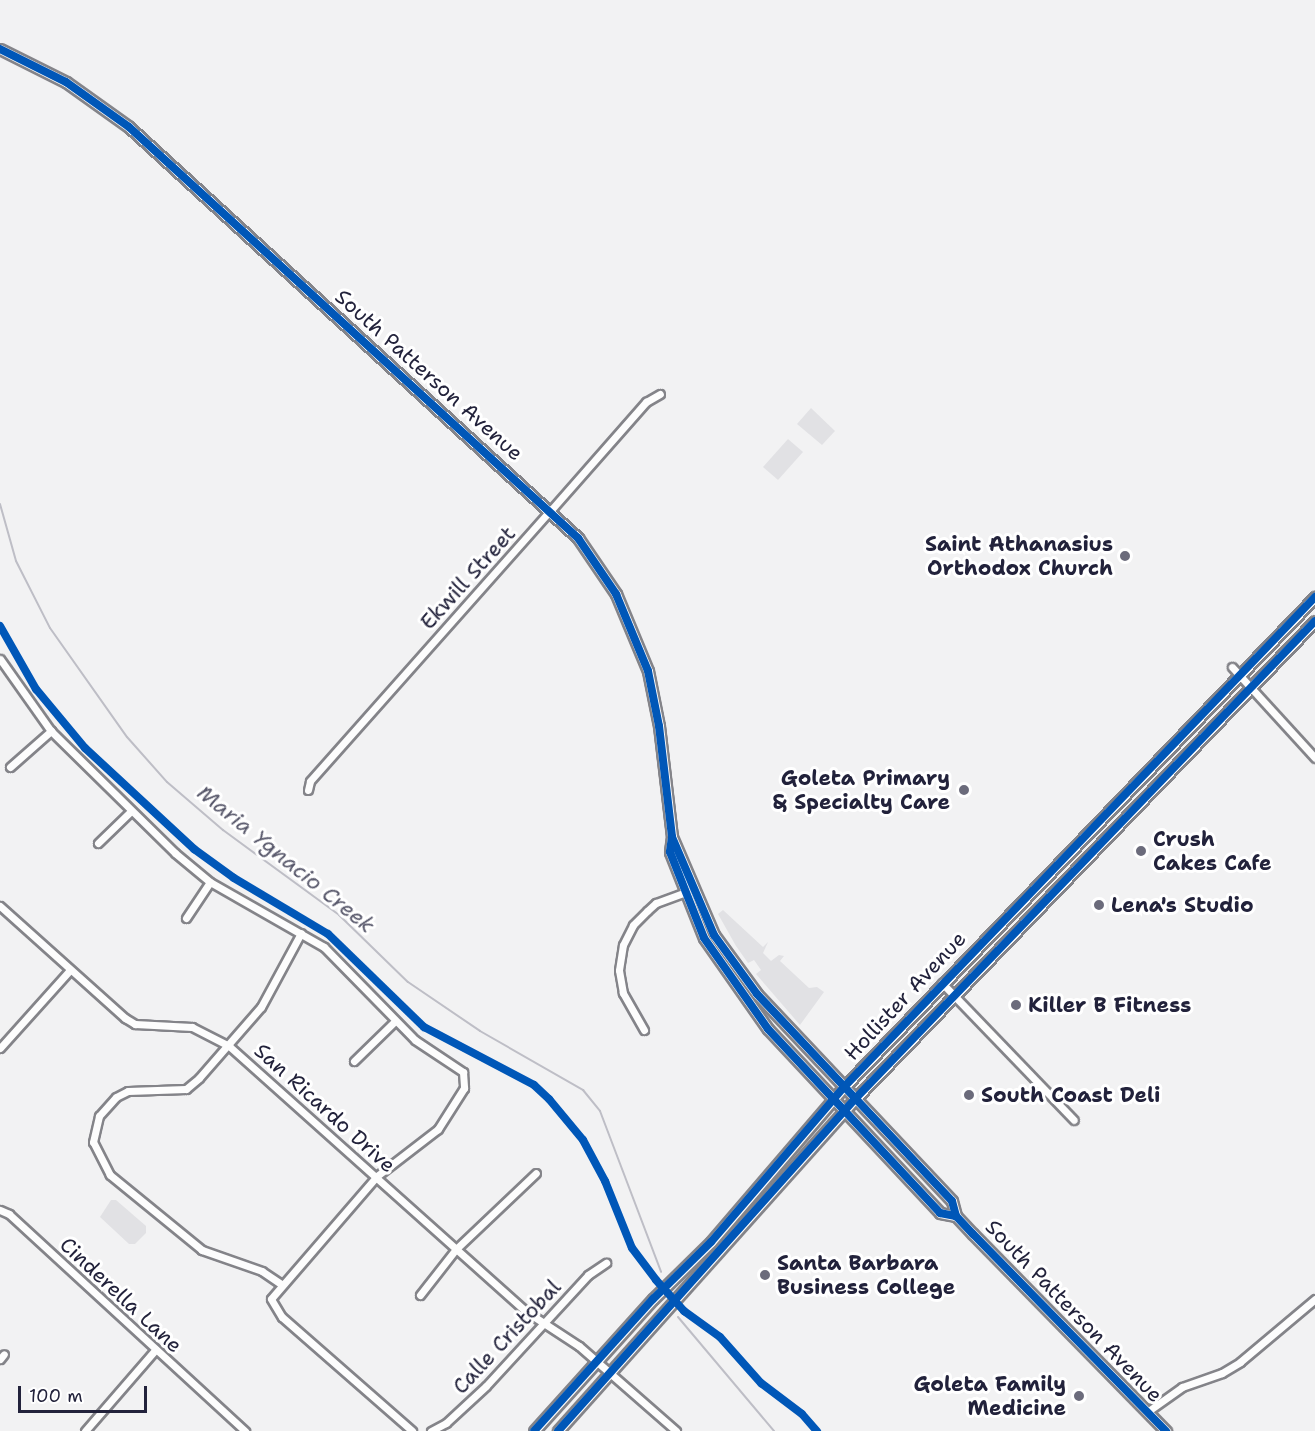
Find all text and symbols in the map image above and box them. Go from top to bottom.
street label: South Patterson Avenue [330,284,528,466]
street label: Ekwill Street [415,521,521,635]
place label: Saint Athanasius Orthodox Church [925,531,1113,581]
marker: Saint Athanasius Orthodox Church [1118,549,1132,563]
place label: Goleta Primary & Specialty Care [773,765,950,815]
water label: Maria Ygnacio Creek [192,779,380,939]
marker: Goleta Primary & Specialty Care [955,781,973,799]
place label: Crush Cakes Cafe [1153,826,1272,876]
marker: Crush Cakes Cafe [1134,844,1148,858]
place label: Lena's Studio [1111,892,1254,918]
marker: Lena's Studio [1092,898,1106,912]
street label: Hollister Avenue [839,926,971,1066]
place label: Killer B Fitness [1028,992,1191,1018]
marker: Killer B Fitness [1009,998,1023,1012]
street label: San Ricardo Drive [249,1038,401,1178]
place label: South Coast Deli [981,1082,1161,1108]
marker: South Coast Deli [962,1088,976,1102]
street label: South Patterson Avenue [980,1215,1168,1407]
street label: Cinderella Lane [55,1232,187,1358]
place label: Santa Barbara Business College [777,1250,955,1300]
marker: Santa Barbara Business College [758,1268,772,1282]
street label: Calle Cristobal [448,1275,566,1399]
place label: Goleta Family Medicine [913,1371,1066,1421]
scale bar [21,1374,150,1412]
text: 100 m [29,1384,83,1408]
marker: Goleta Family Medicine [1070,1387,1088,1405]

